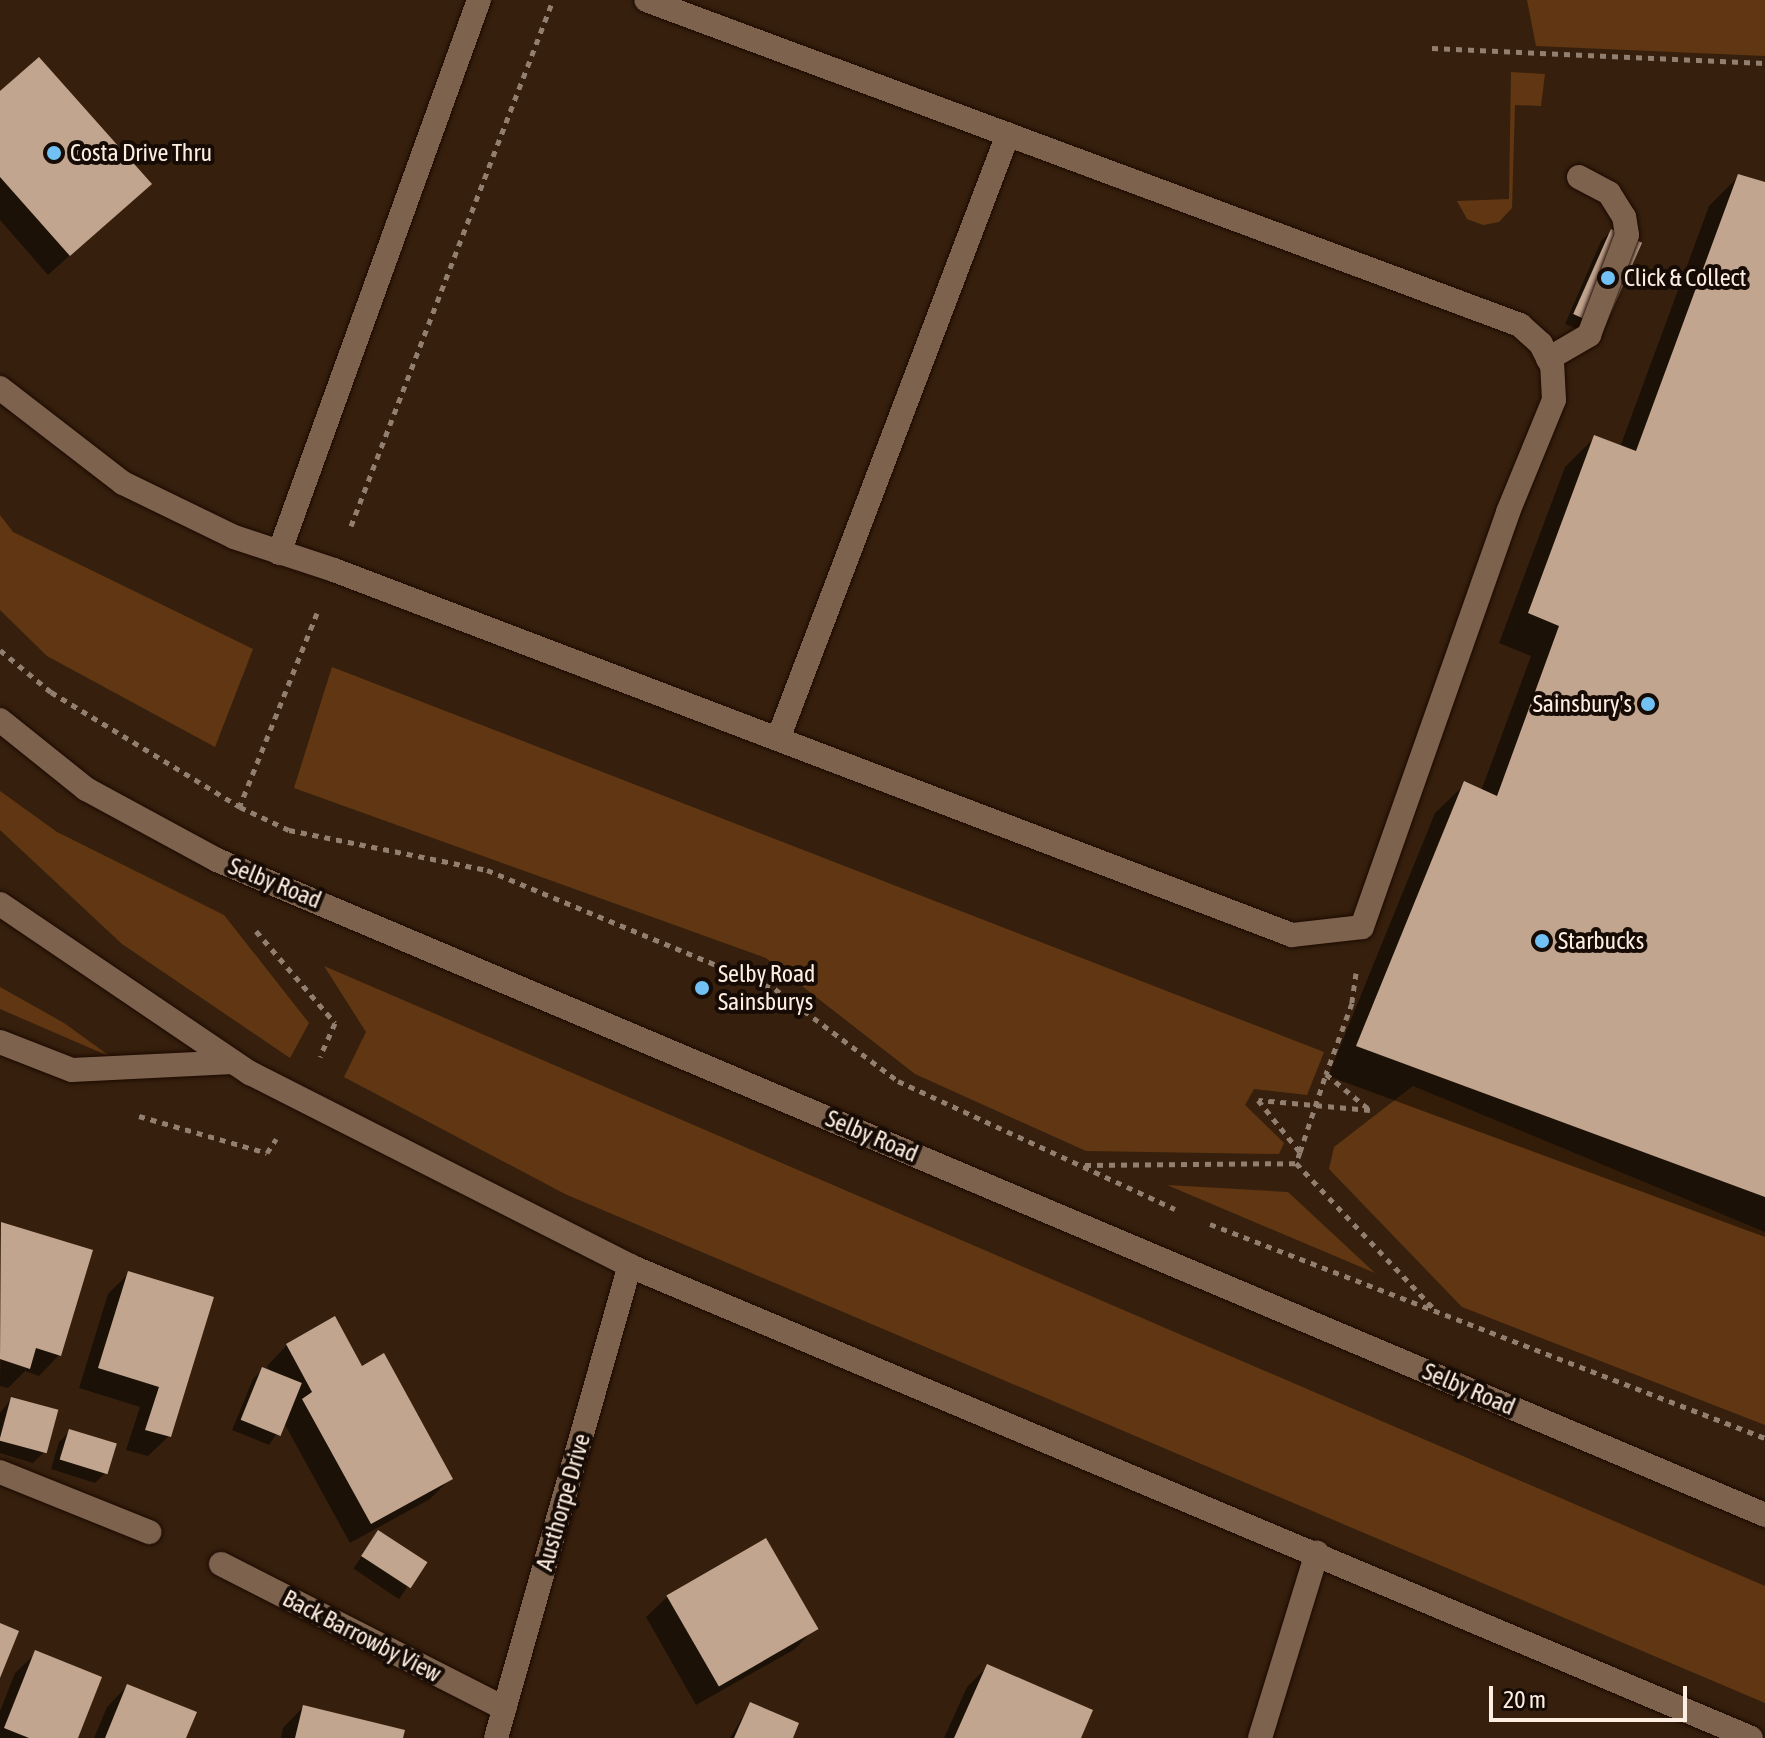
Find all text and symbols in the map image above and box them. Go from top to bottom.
place label: Costa Drive Thru [70,139,212,167]
marker: Costa Drive Thru [45,144,63,162]
place label: Click & Collect [1624,264,1746,292]
marker: Click & Collect [1599,269,1617,287]
place label: Sainsbury's [1533,690,1632,718]
marker: Sainsbury's [1639,695,1657,713]
street label: Selby Road [224,851,326,915]
place label: Starbucks [1558,927,1644,955]
marker: Starbucks [1533,932,1551,950]
place label: Selby Road Sainsburys [718,960,815,1016]
marker: Selby Road Sainsburys [693,979,711,997]
street label: Selby Road [822,1104,922,1168]
street label: Selby Road [1419,1357,1519,1421]
street label: Austhorpe Drive [530,1430,596,1574]
street label: Back Barrowby View [278,1584,446,1688]
scale bar [1493,1670,1691,1720]
text: 20 m [1503,1686,1546,1713]

